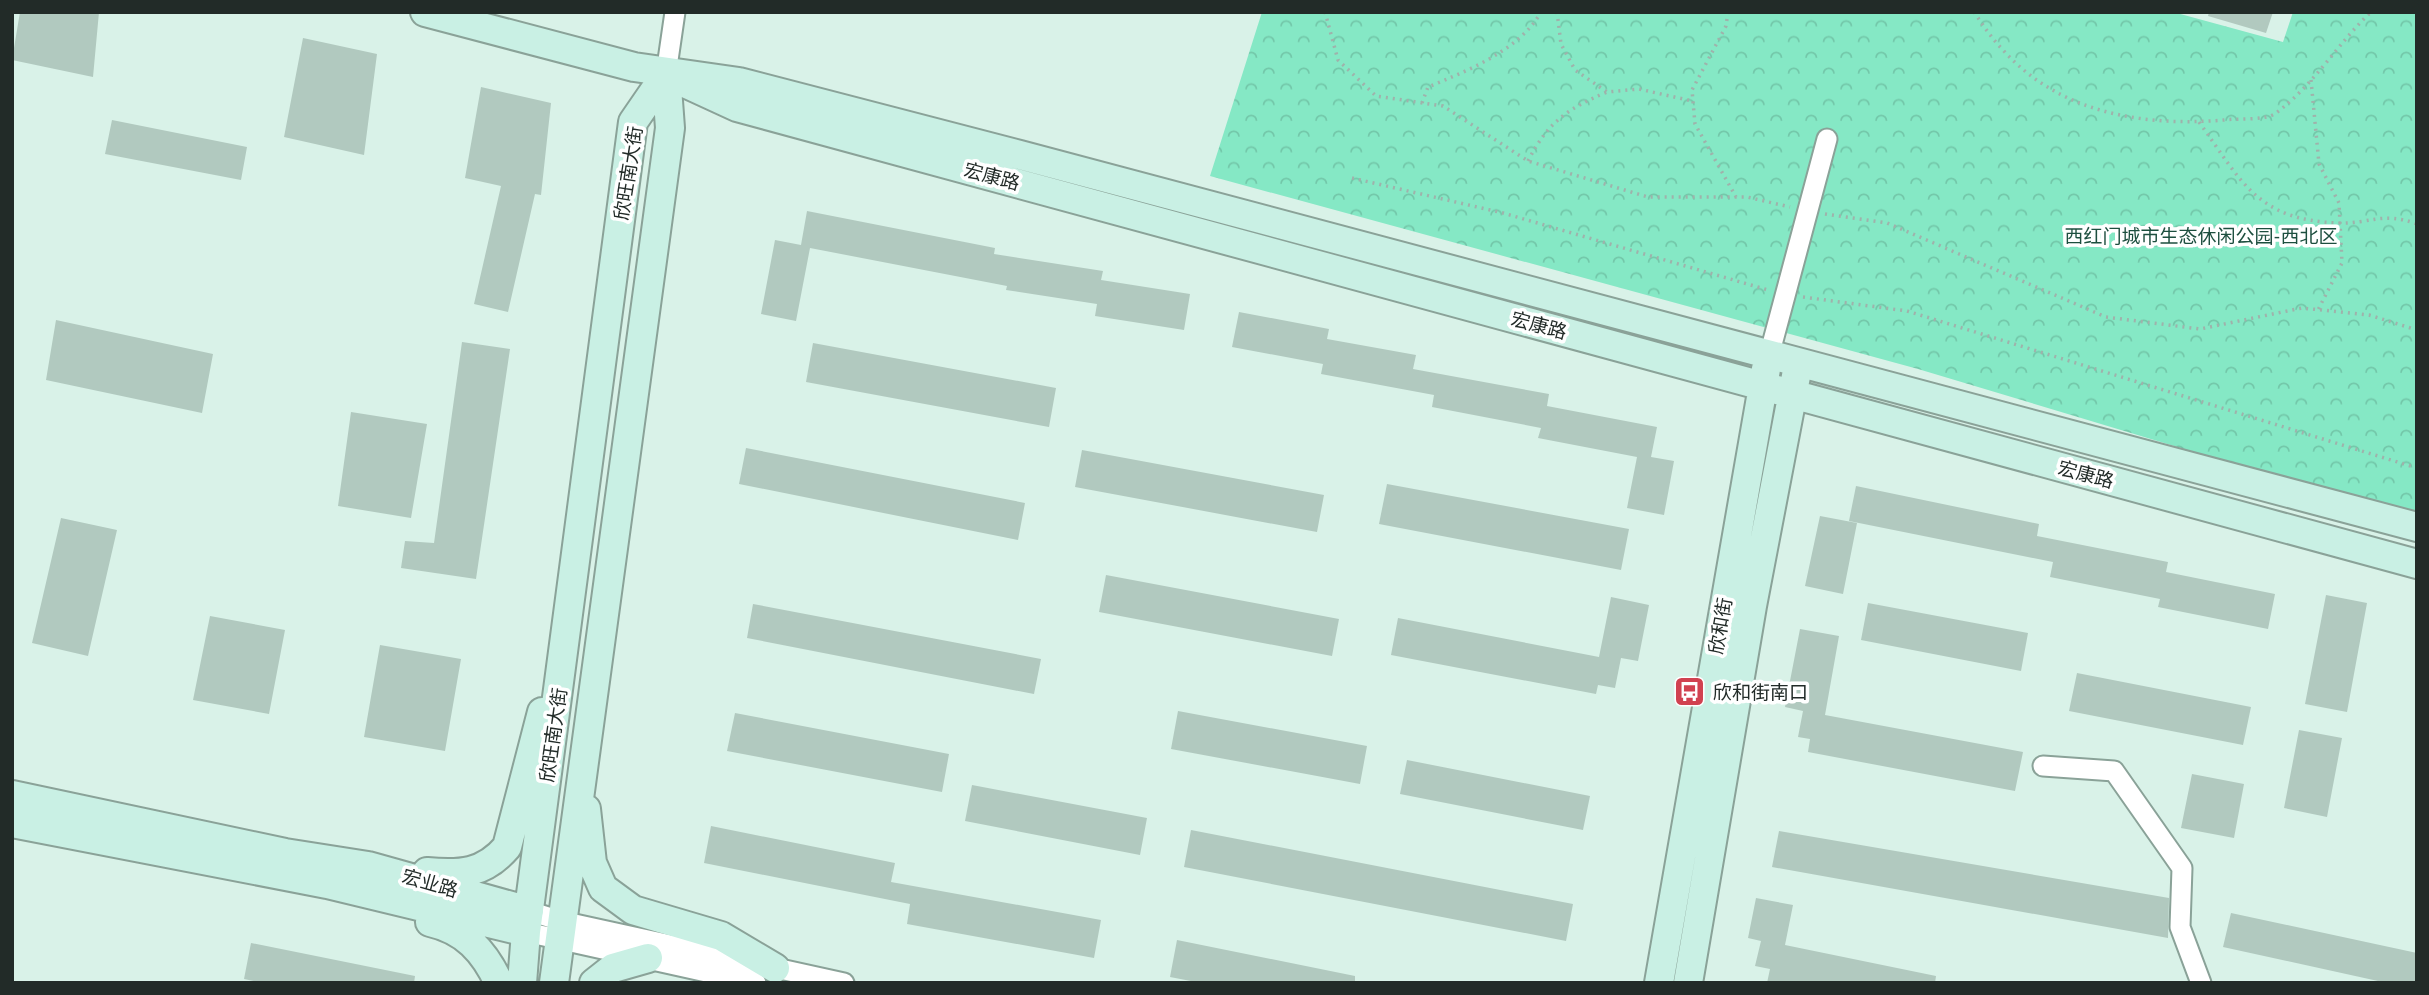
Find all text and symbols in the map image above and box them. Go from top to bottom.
street label: 欣旺南大街 [609,124,647,222]
street label: 宏康路 [961,157,1023,195]
park label: 西红门城市生态休闲公园-西北区 [2065,224,2337,248]
street label: 宏康路 [1508,306,1570,344]
street label: 宏康路 [2055,455,2117,493]
street label: 欣和街 [1703,596,1737,656]
bus stop icon: 欣和街南口 [1673,675,1707,709]
place label: 欣和街南口 [1713,680,1808,704]
street label: 欣旺南大街 [535,686,571,784]
street label: 宏业路 [399,864,461,902]

